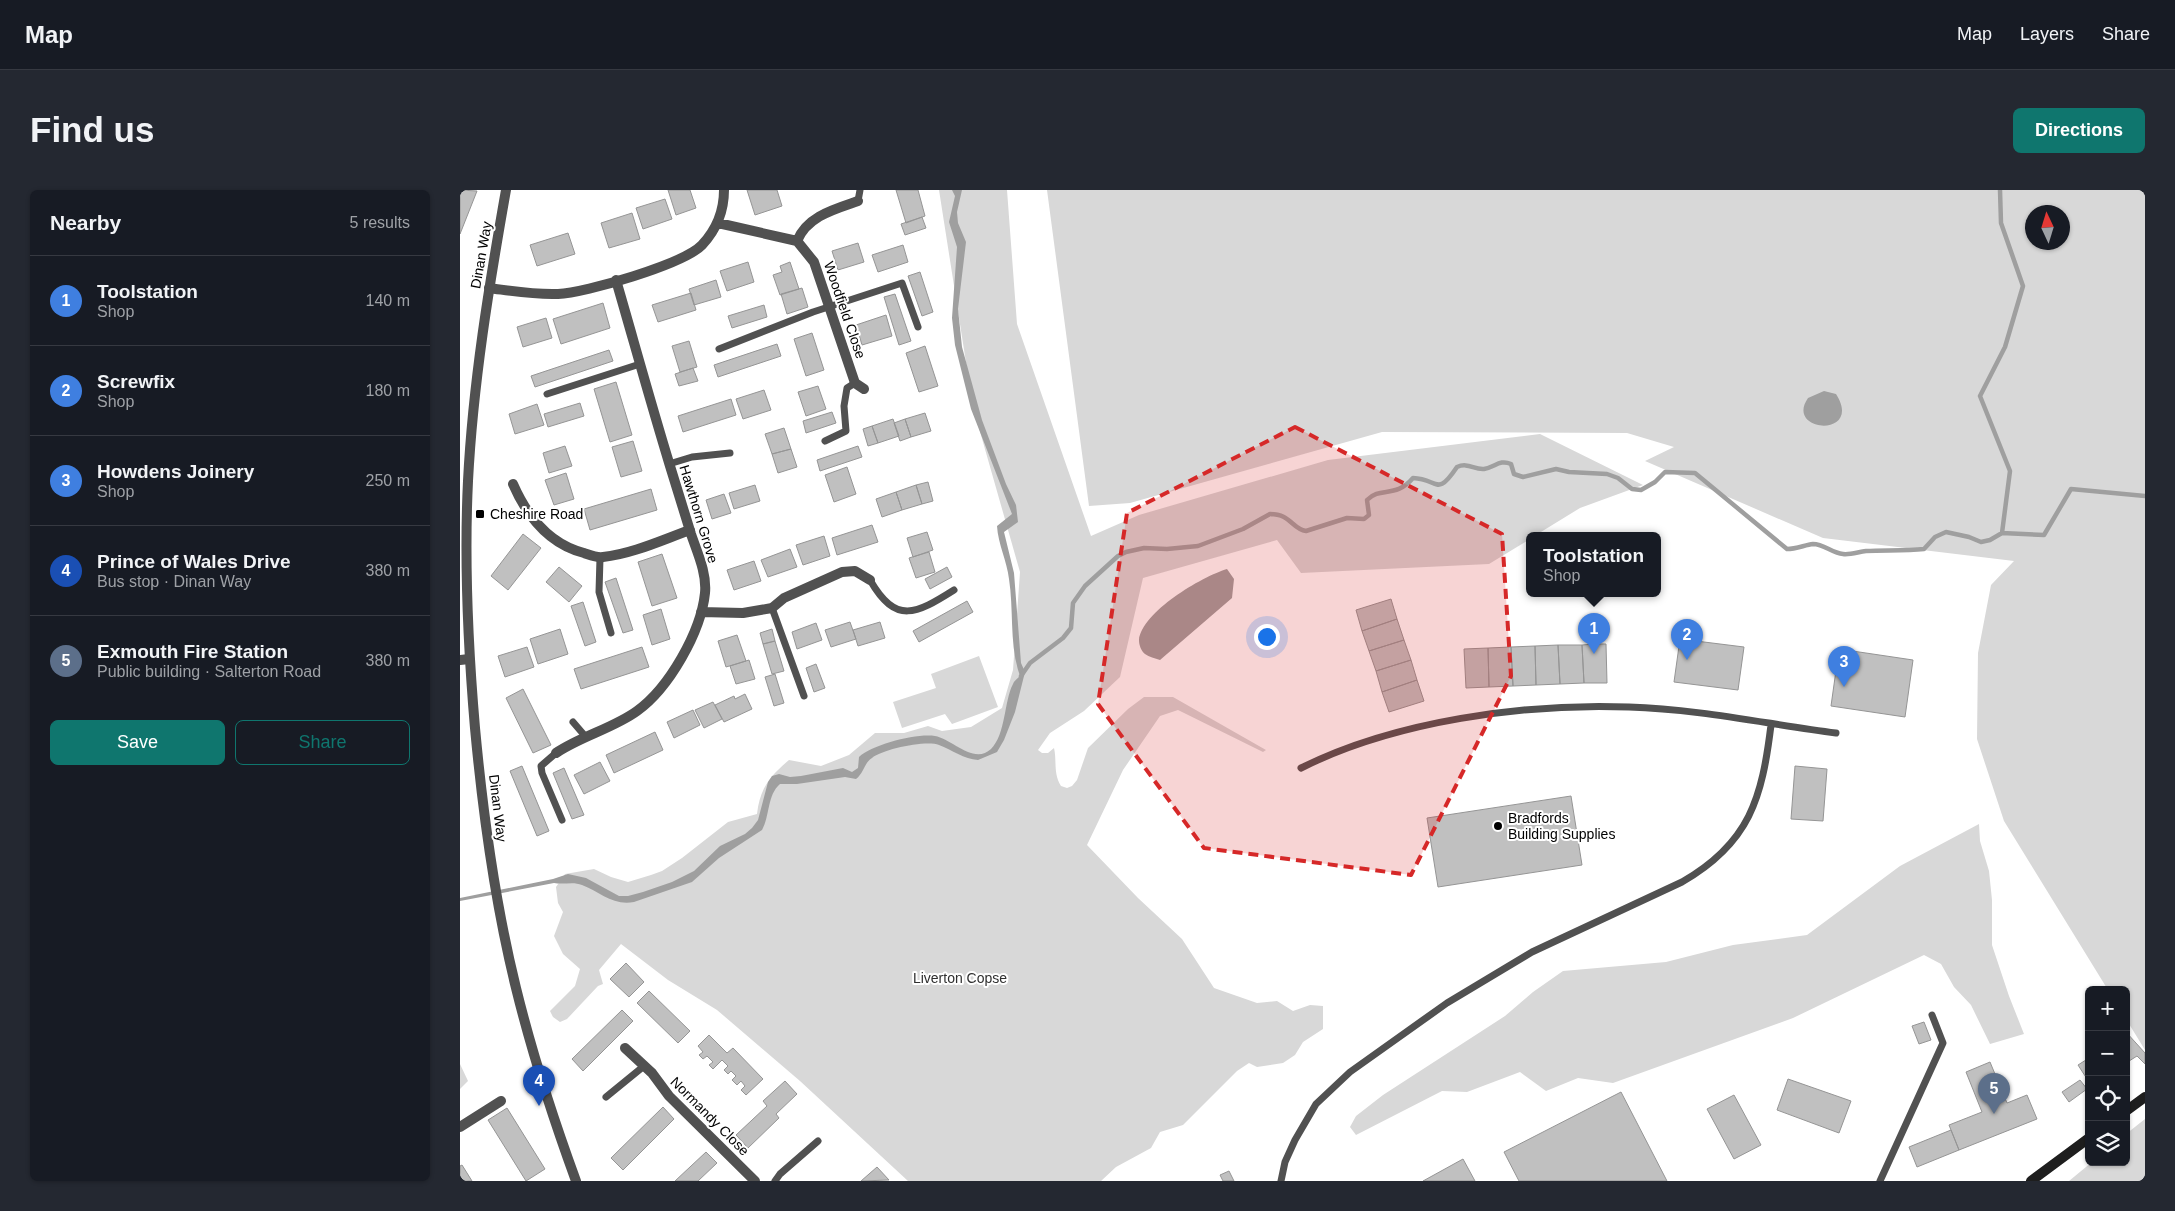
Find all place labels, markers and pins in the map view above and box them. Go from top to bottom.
place label: Cheshire Road [490,506,583,522]
marker: Cheshire Road [474,508,486,520]
pin: 1 [1578,613,1610,654]
pin: 2 [1671,619,1703,660]
pin: 3 [1828,646,1860,687]
place label: Bradfords Building Supplies [1508,810,1615,842]
marker: Bradfords Building Supplies [1492,820,1504,832]
pin: 4 [523,1065,555,1106]
pin: 5 [1978,1073,2010,1114]

